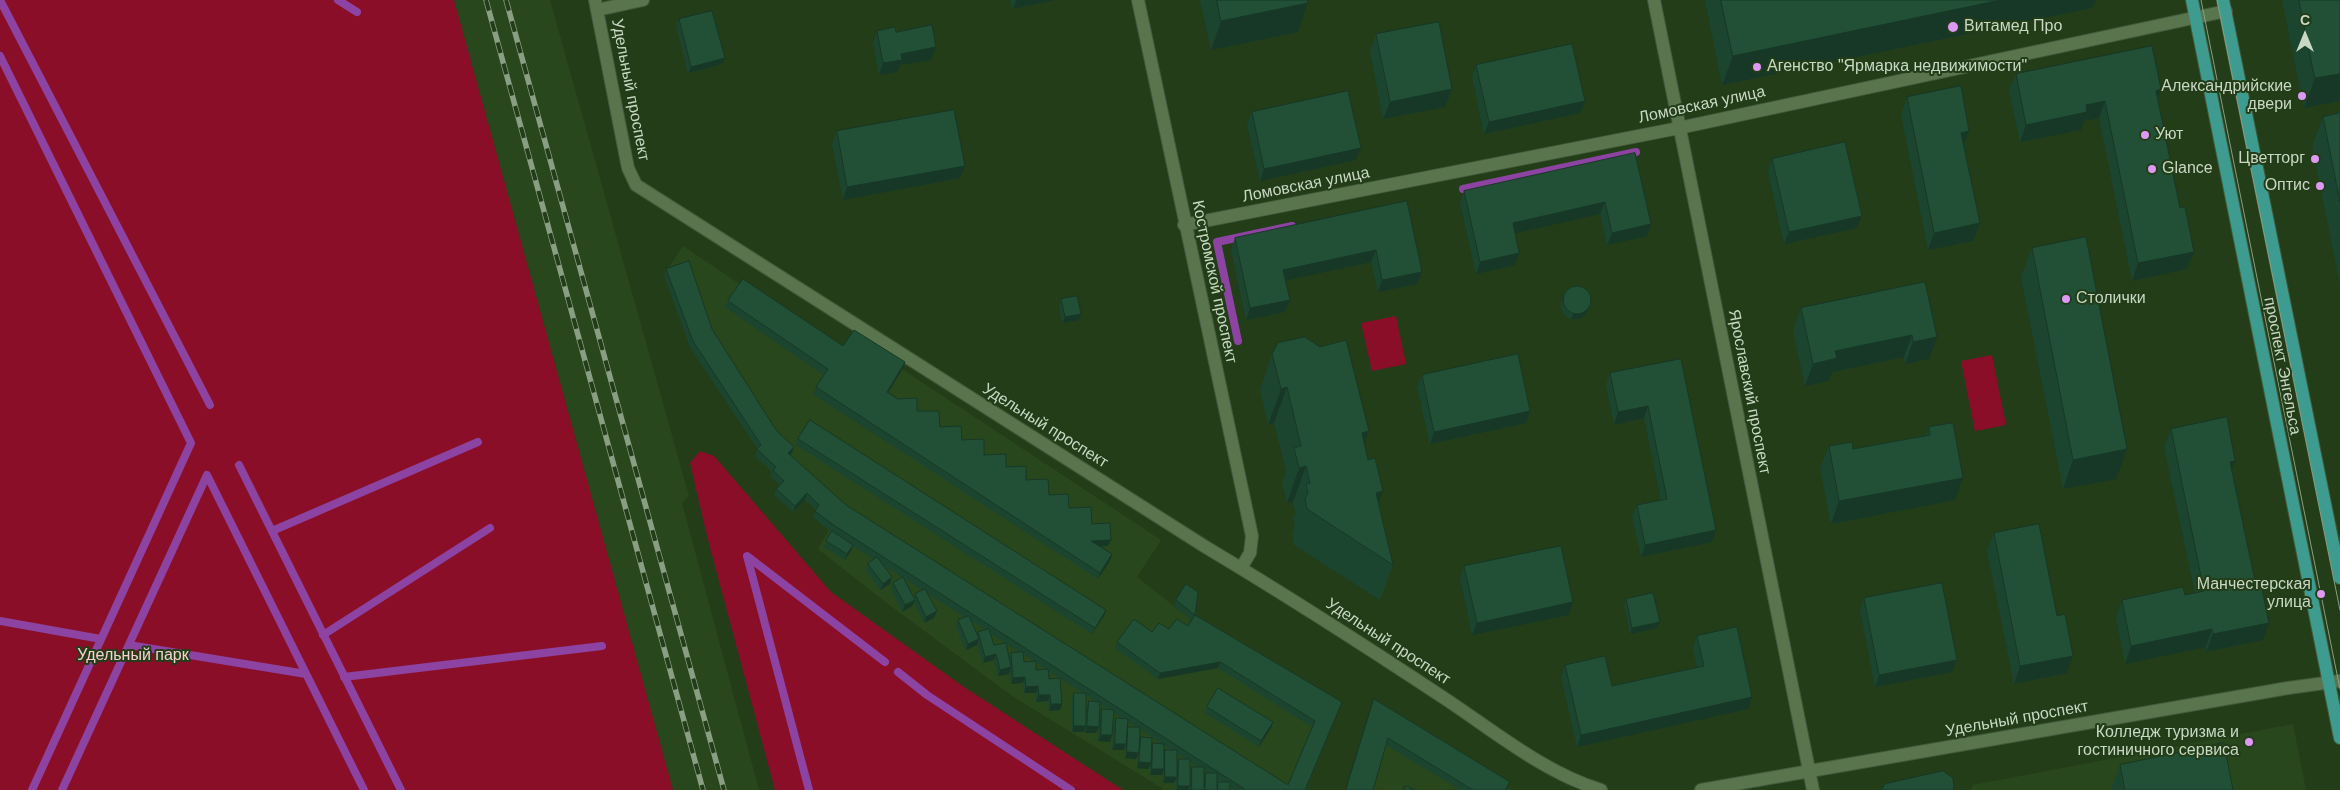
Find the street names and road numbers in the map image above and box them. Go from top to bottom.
street label: Удельный проспект [607,17,653,163]
street label: Ломовская улица [1637,82,1767,128]
street label: Ломовская улица [1241,163,1371,207]
street label: Костромской проспект [1187,199,1241,365]
street label: проспект Энгельса [2259,296,2305,436]
street label: Ярославский проспект [1724,308,1774,476]
street label: Удельный проспект [979,380,1111,472]
street label: Удельный проспект [1322,595,1454,689]
street label: Удельный проспект [1944,697,2090,741]

